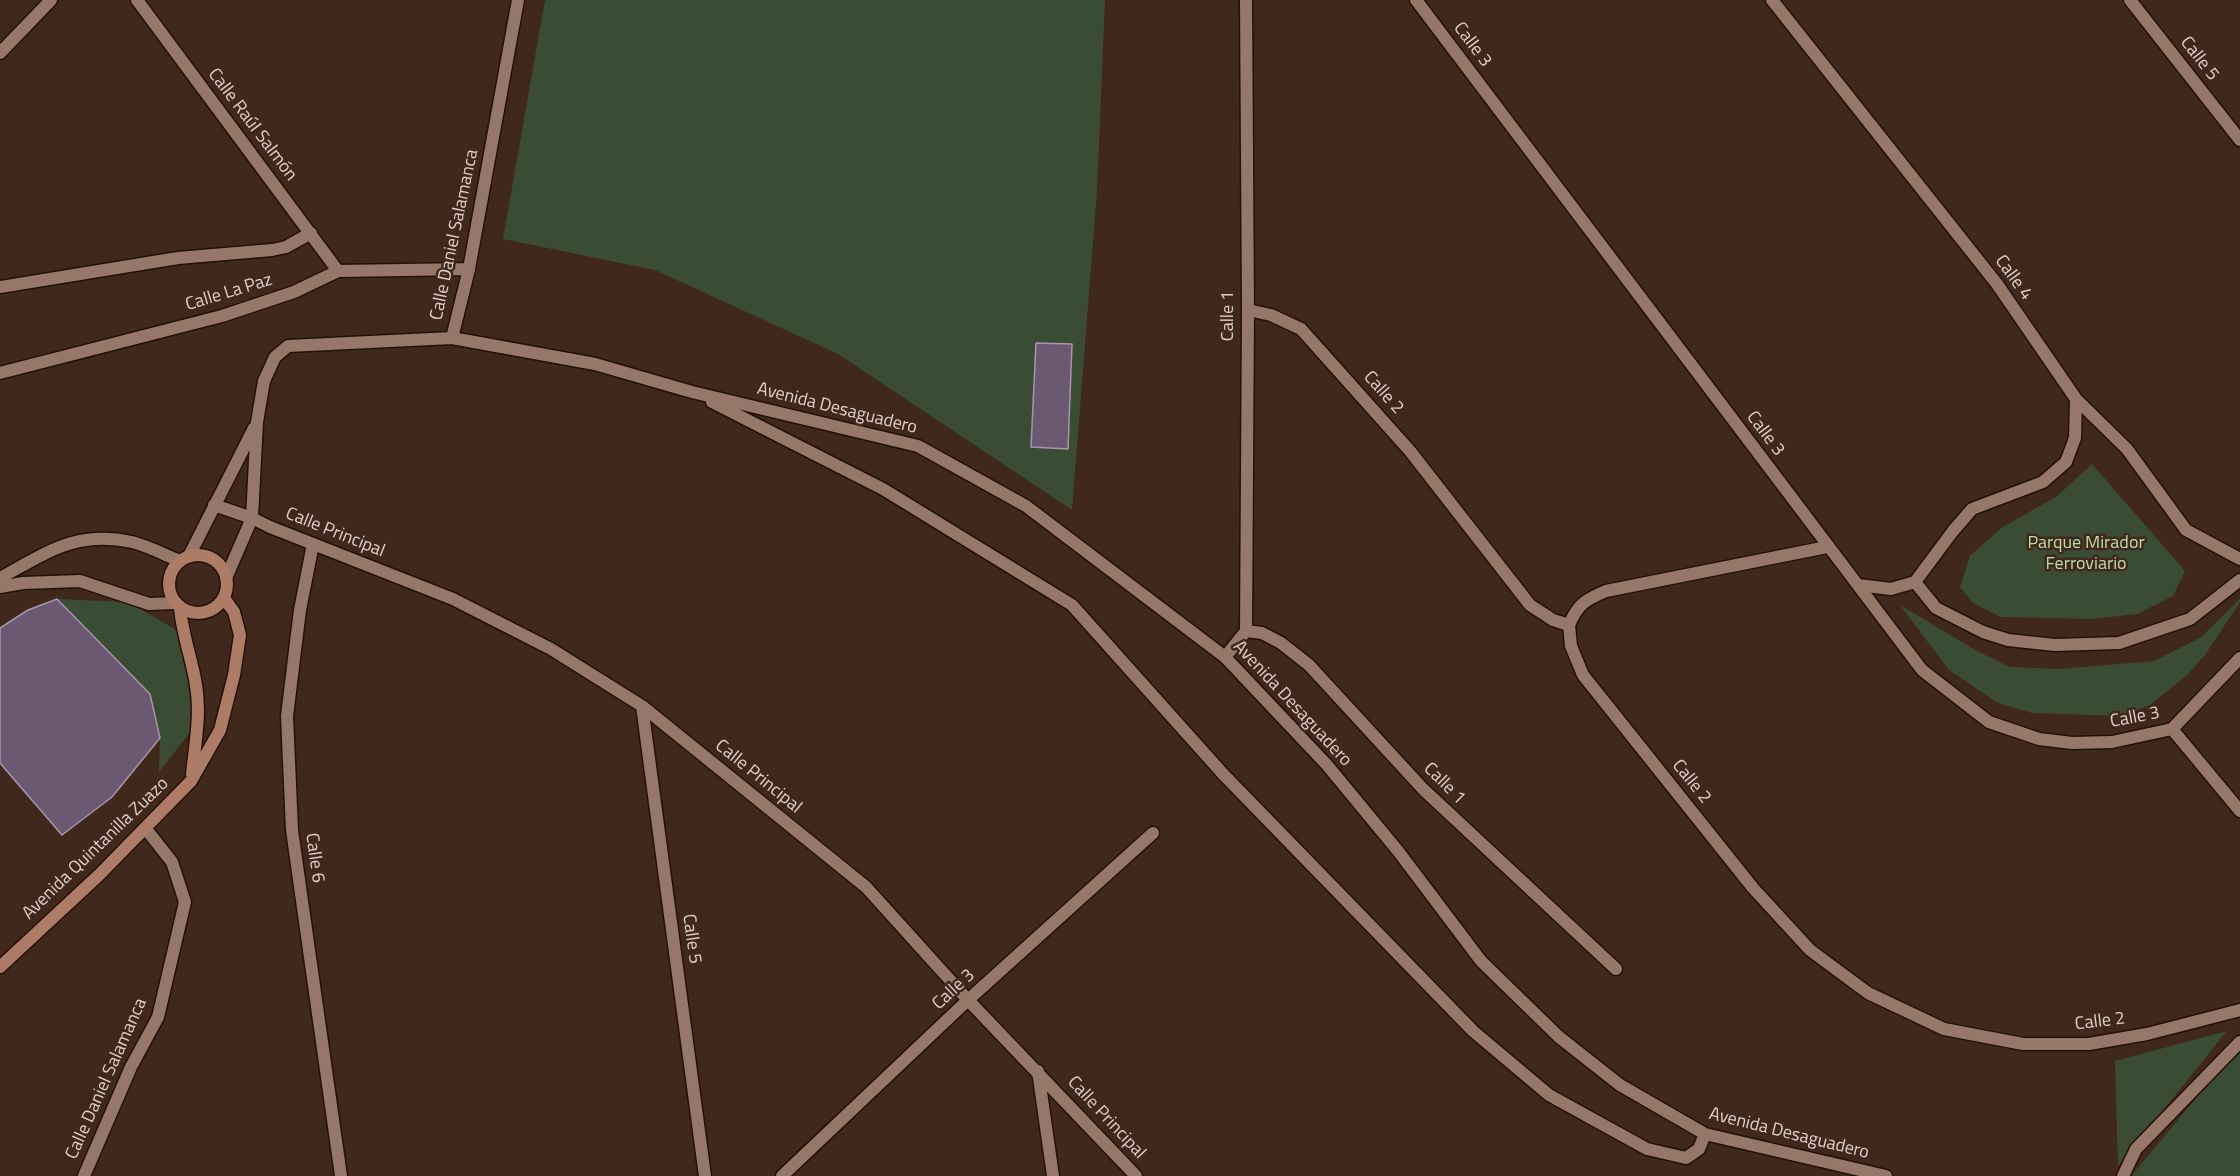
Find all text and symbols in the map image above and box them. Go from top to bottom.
street label: Calle 3 [1448,18,1496,72]
street label: Calle 5 [2175,33,2223,85]
street label: Calle Raúl Salmón [203,65,301,185]
street label: Calle Daniel Salamanca [426,148,484,322]
street label: Calle 4 [1989,251,2037,305]
street label: Calle La Paz [183,270,275,316]
street label: Calle 1 [1218,291,1240,341]
street label: Calle 2 [1358,367,1408,419]
street label: Avenida Desaguadero [755,379,919,439]
street label: Calle 3 [1741,407,1789,461]
street label: Calle Principal [282,503,388,563]
park label: Parque Mirador Ferroviario [2027,533,2145,576]
street label: Avenida Desaguadero [1228,637,1356,771]
street label: Calle 3 [2108,703,2162,733]
street label: Calle Principal [710,736,806,818]
street label: Calle 2 [1667,756,1715,808]
street label: Calle 1 [1419,759,1469,809]
street label: Avenida Quintanilla Zuazo [18,774,174,924]
street label: Calle 6 [300,832,328,884]
street label: Calle 5 [677,913,705,965]
street label: Calle 3 [928,965,980,1015]
street label: Calle Daniel Salamanca [62,995,152,1163]
street label: Calle 2 [2074,1008,2126,1036]
street label: Calle Principal [1062,1072,1150,1164]
street label: Avenida Desaguadero [1707,1104,1871,1164]

